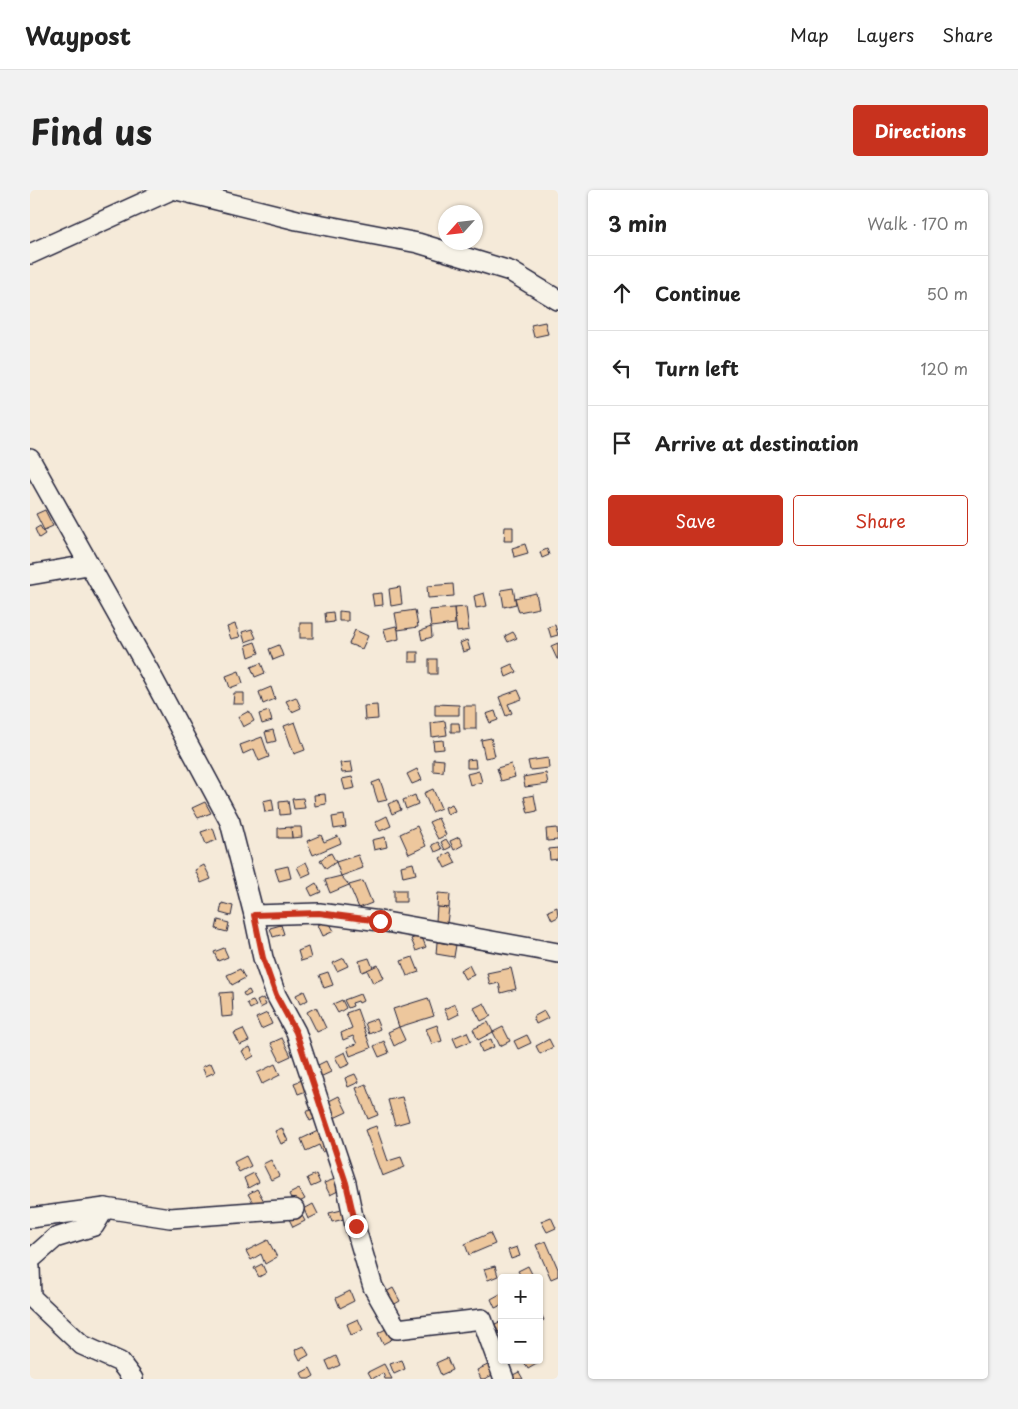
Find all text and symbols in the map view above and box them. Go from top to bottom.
text: Waypost [25,17,131,53]
text: Map [790,21,829,48]
text: Layers [857,21,914,48]
text: Share [942,21,993,48]
text: Find us [30,104,152,157]
button: Directions [853,105,988,156]
north arrow [438,205,483,250]
text: 3 min [608,207,667,239]
text: Walk · 170 m [867,211,968,235]
icon: ahead [608,279,636,307]
text: Continue [655,279,741,307]
text: 50 m [927,281,968,305]
icon: left [608,354,636,382]
text: Turn left [655,354,739,382]
text: 120 m [921,356,968,380]
icon: arrive [608,429,636,457]
text: Arrive at destination [655,429,859,457]
button: Save [608,495,783,546]
button: Share [793,495,968,546]
route start [369,910,392,933]
route end [345,1215,368,1238]
map controls [498,1274,543,1364]
button: + [498,1274,543,1319]
button: − [498,1319,543,1364]

